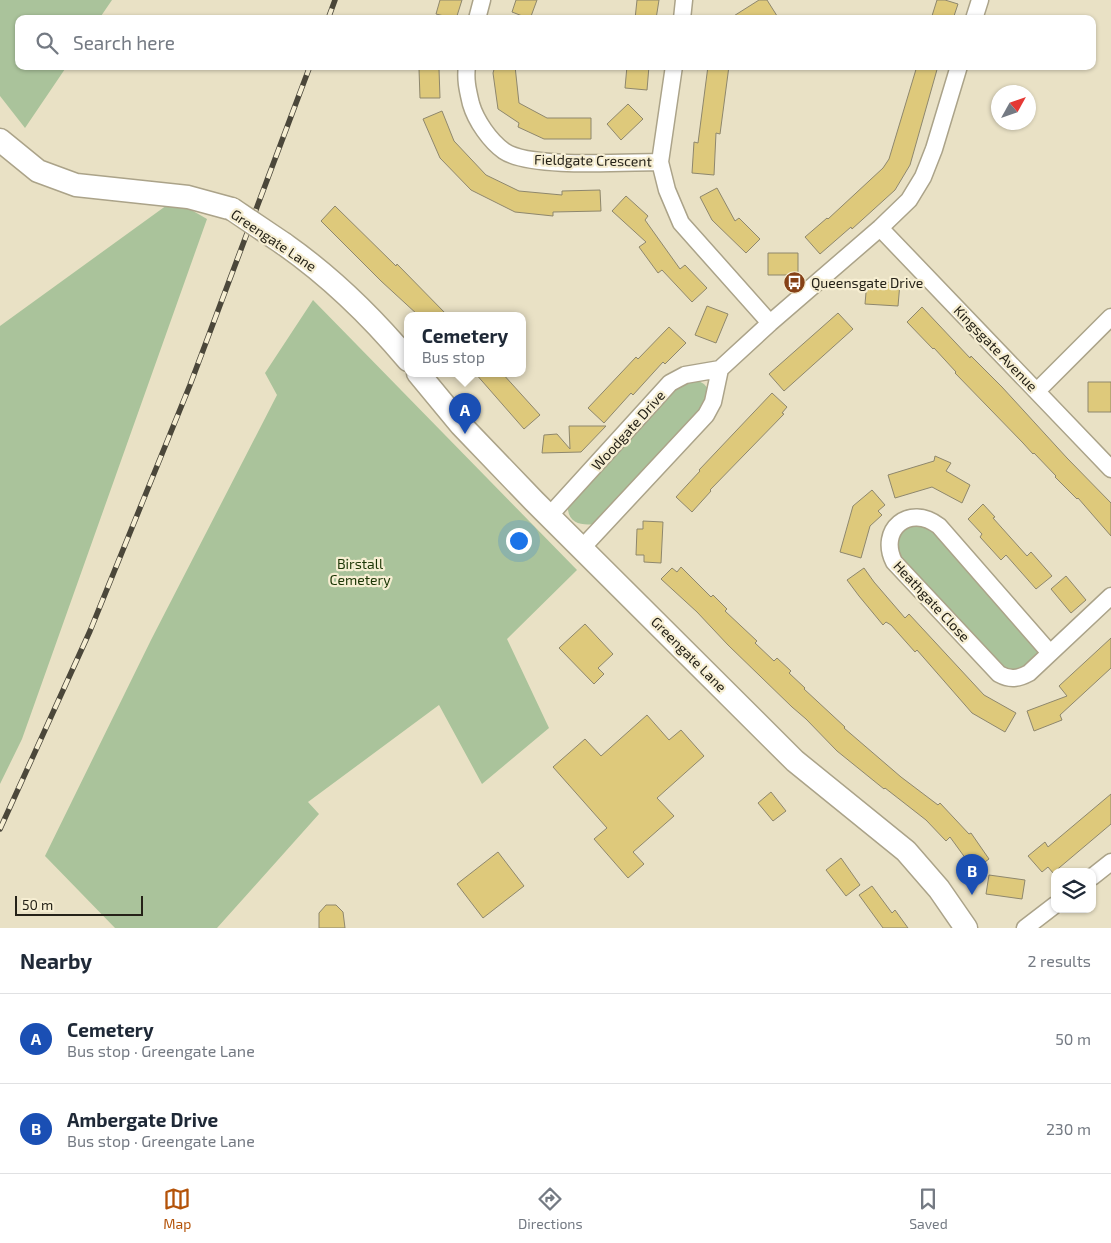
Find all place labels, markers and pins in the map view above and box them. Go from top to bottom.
bus stop icon: Queensgate Drive [783,270,807,294]
place label: Queensgate Drive [811,274,923,291]
pin: A [449,393,481,434]
pin: B [956,854,988,895]

